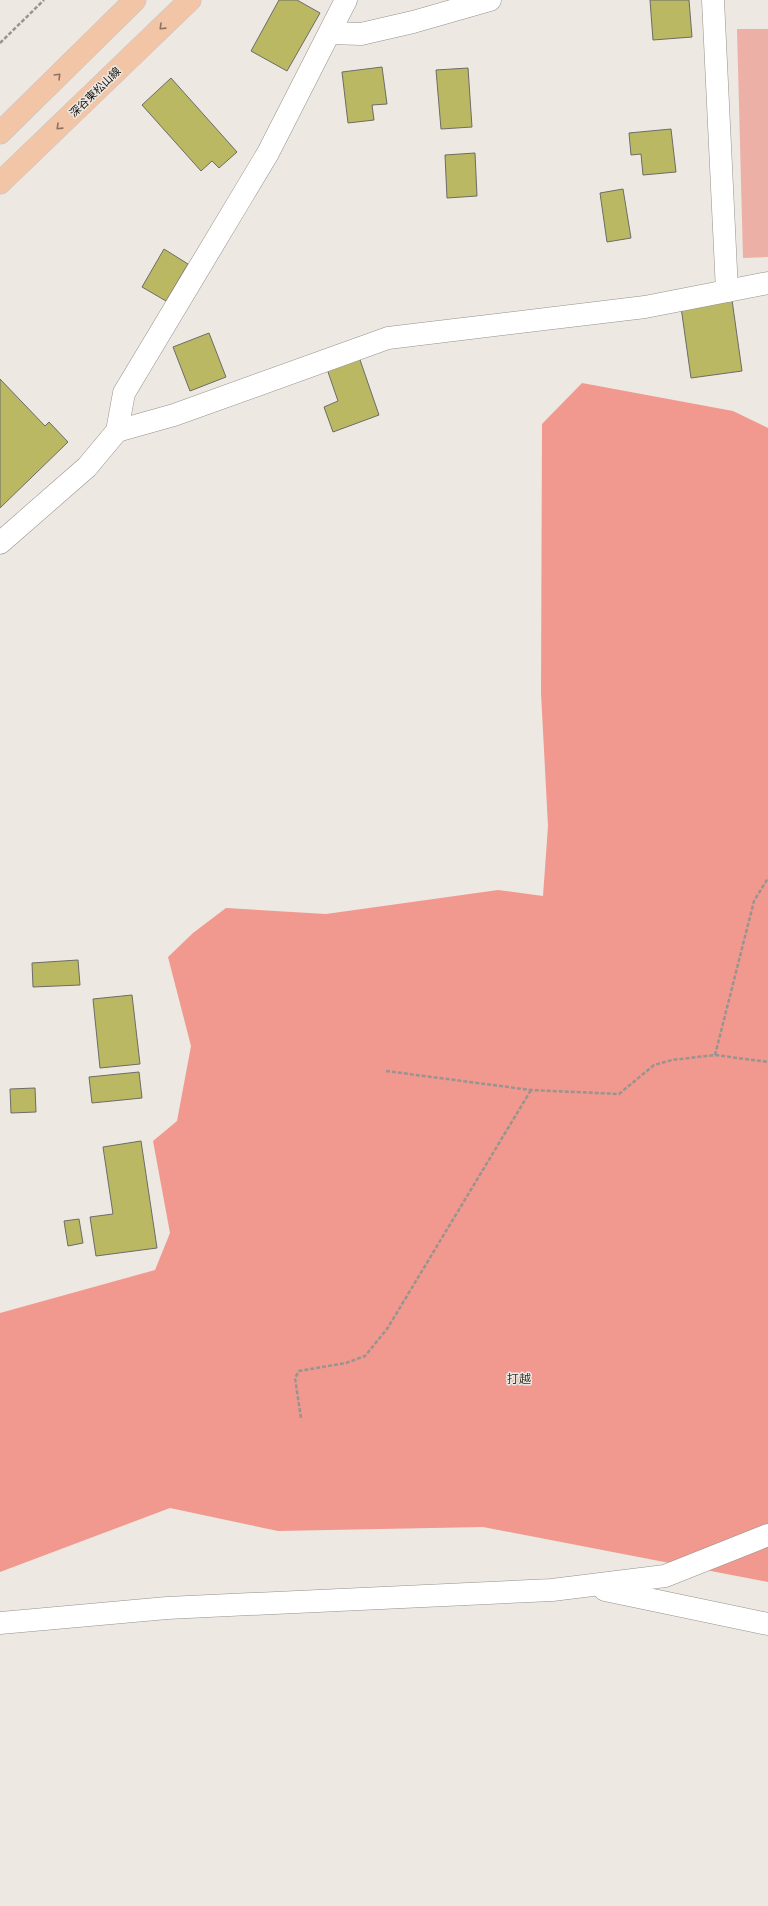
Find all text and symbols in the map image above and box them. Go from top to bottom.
one-way arrow [159,22,167,30]
street label: 深谷東松山線 [67,65,123,119]
one-way arrow [53,73,61,81]
one-way arrow [56,122,64,130]
district label: 打越 [507,1372,531,1386]

